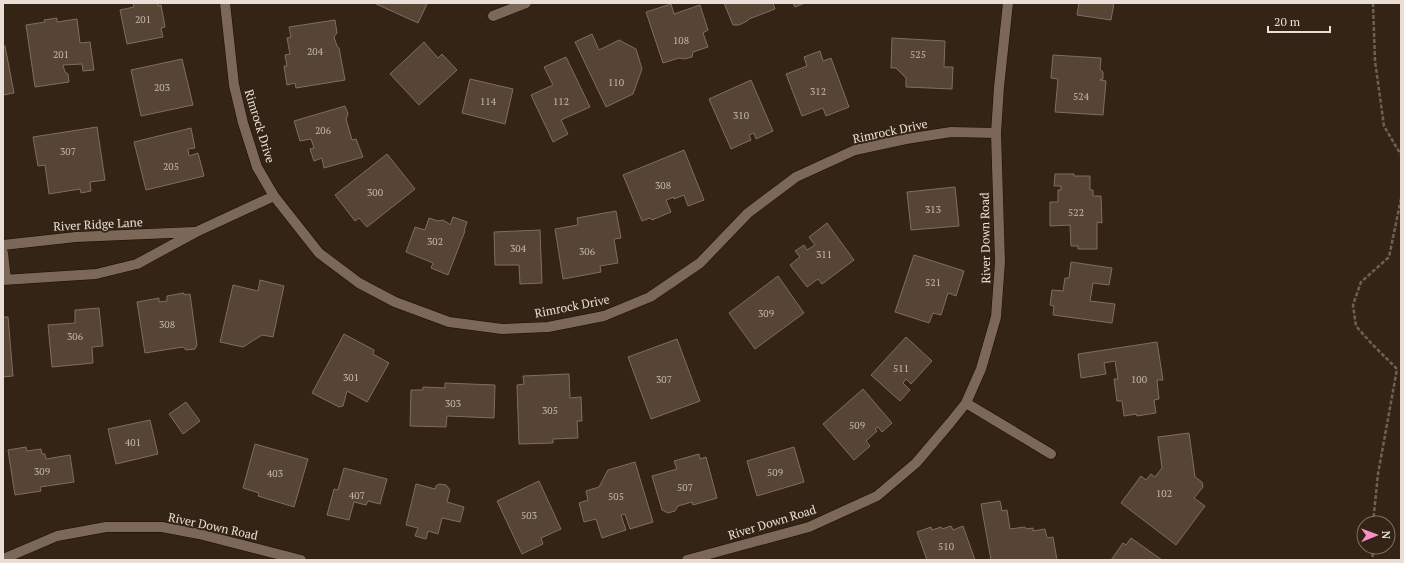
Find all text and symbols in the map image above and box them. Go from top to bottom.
scale bar [1268,8,1330,34]
house number: 201 [135,13,151,26]
text: 20 m [1274,14,1301,29]
house number: 108 [673,34,689,47]
house number: 204 [307,45,324,58]
house number: 201 [53,48,69,61]
house number: 525 [910,48,926,61]
house number: 110 [608,76,624,89]
house number: 203 [154,81,170,94]
house number: 312 [810,85,826,98]
street label: Rimrock Drive [242,87,278,165]
house number: 524 [1073,90,1090,103]
house number: 114 [480,95,497,108]
house number: 112 [553,95,569,108]
house number: 310 [733,109,749,122]
street label: Rimrock Drive [851,116,929,146]
house number: 206 [315,124,332,137]
house number: 307 [60,145,76,158]
house number: 205 [163,160,179,173]
house number: 308 [655,179,671,192]
house number: 300 [367,186,383,199]
street label: River Down Road [977,192,993,284]
house number: 313 [925,203,941,216]
house number: 522 [1068,206,1084,219]
street label: River Ridge Lane [53,214,143,234]
house number: 302 [427,235,443,248]
house number: 304 [510,242,527,255]
house number: 306 [579,245,596,258]
house number: 311 [816,248,832,261]
house number: 521 [925,276,941,289]
street label: Rimrock Drive [533,291,611,321]
house number: 309 [758,307,774,320]
house number: 308 [159,318,175,331]
house number: 306 [67,330,84,343]
house number: 511 [893,362,909,375]
house number: 301 [343,371,359,384]
house number: 307 [656,373,672,386]
house number: 100 [1131,373,1147,386]
house number: 303 [445,397,461,410]
house number: 305 [542,404,558,417]
house number: 509 [849,419,865,432]
house number: 401 [125,436,141,449]
house number: 309 [34,465,50,478]
house number: 509 [767,466,783,479]
house number: 403 [267,467,283,480]
house number: 507 [677,481,693,494]
house number: 102 [1156,487,1172,500]
house number: 407 [349,489,365,502]
house number: 505 [608,490,624,503]
street label: River Down Road [726,501,818,543]
street label: River Down Road [167,509,260,543]
house number: 503 [521,509,537,522]
north arrow [1356,515,1396,555]
text: N [1379,531,1393,540]
house number: 510 [938,540,954,553]

